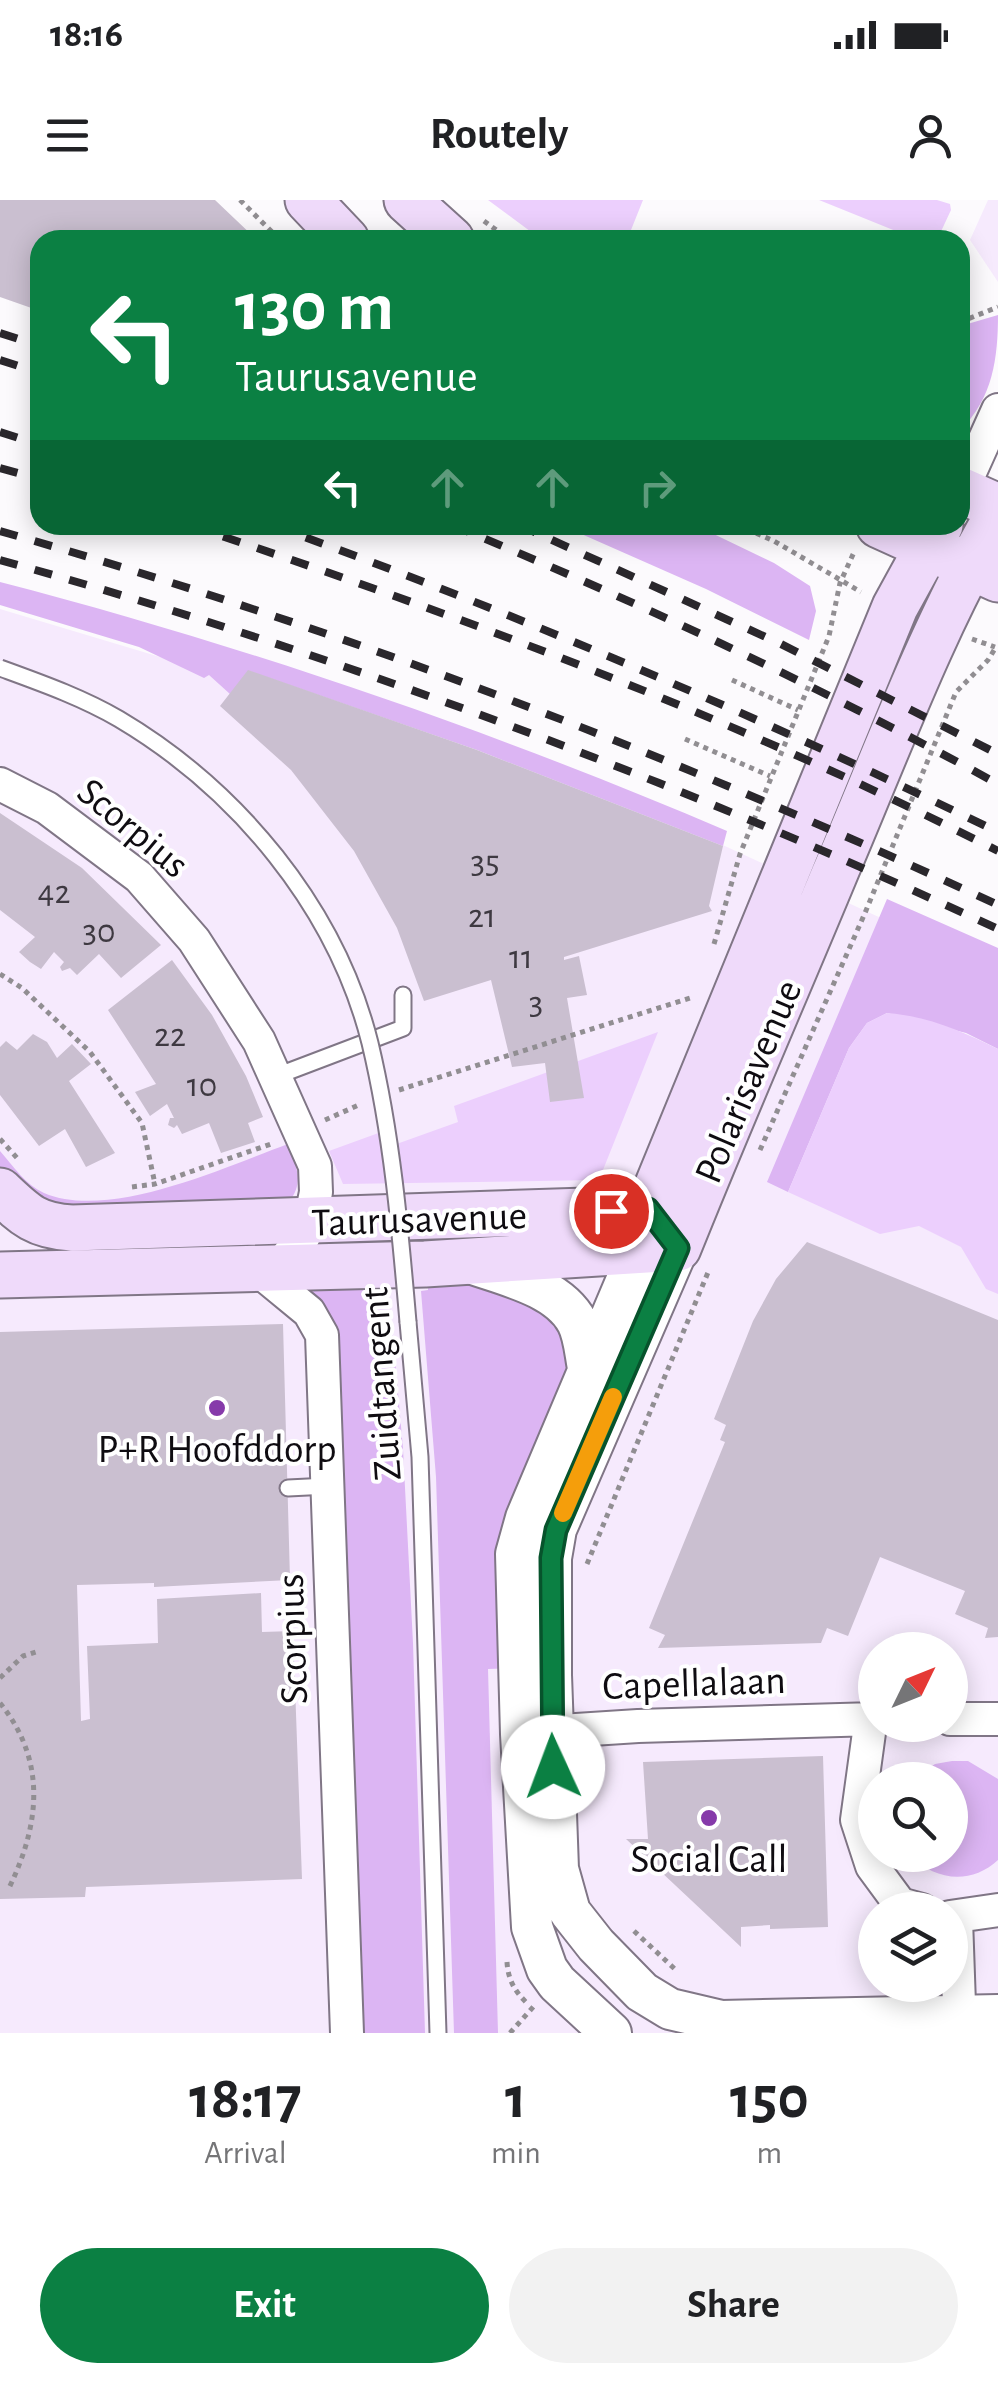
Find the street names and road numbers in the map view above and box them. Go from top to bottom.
street label: Scorpius [70,771,196,886]
street label: Polarisavenue [688,974,810,1189]
street label: Taurusavenue [311,1196,528,1244]
street label: Zuidtangent [355,1285,409,1482]
street label: Scorpius [271,1573,315,1705]
street label: Capellalaan [602,1661,786,1707]

